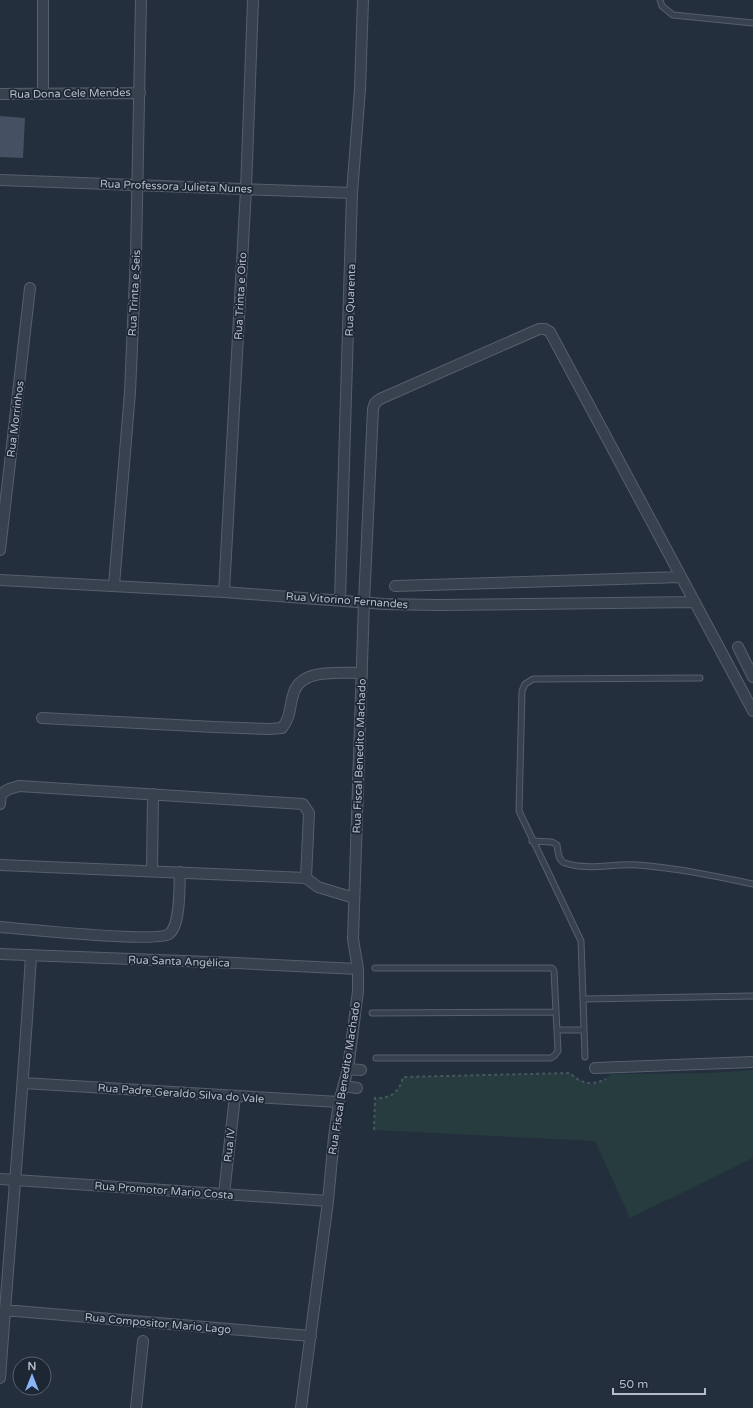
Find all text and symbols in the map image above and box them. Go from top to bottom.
street label: Rua Dona Cele Mendes [9,86,131,101]
street label: Rua Professora Julieta Nunes [100,177,252,196]
street label: Rua Trinta e Seis [126,250,143,337]
street label: Rua Trinta e Oito [232,252,249,340]
street label: Rua Quarenta [343,264,358,336]
street label: Rua Morrinhos [4,380,27,458]
street label: Rua Vitorino Fernandes [285,590,409,611]
street label: Rua Fiscal Benedito Machado [350,678,369,834]
street label: Rua Santa Angélica [128,953,230,970]
street label: Rua Fiscal Benedito Machado [326,1000,363,1156]
street label: Rua Padre Geraldo Silva do Vale [97,1081,265,1106]
street label: Rua IV [221,1127,238,1163]
street label: Rua Promotor Mario Costa [94,1179,234,1202]
street label: Rua Compositor Mario Lago [84,1311,232,1336]
north arrow [12,1356,52,1396]
text: N [28,1360,36,1373]
scale bar [613,1370,705,1396]
text: 50 m [619,1377,648,1391]

